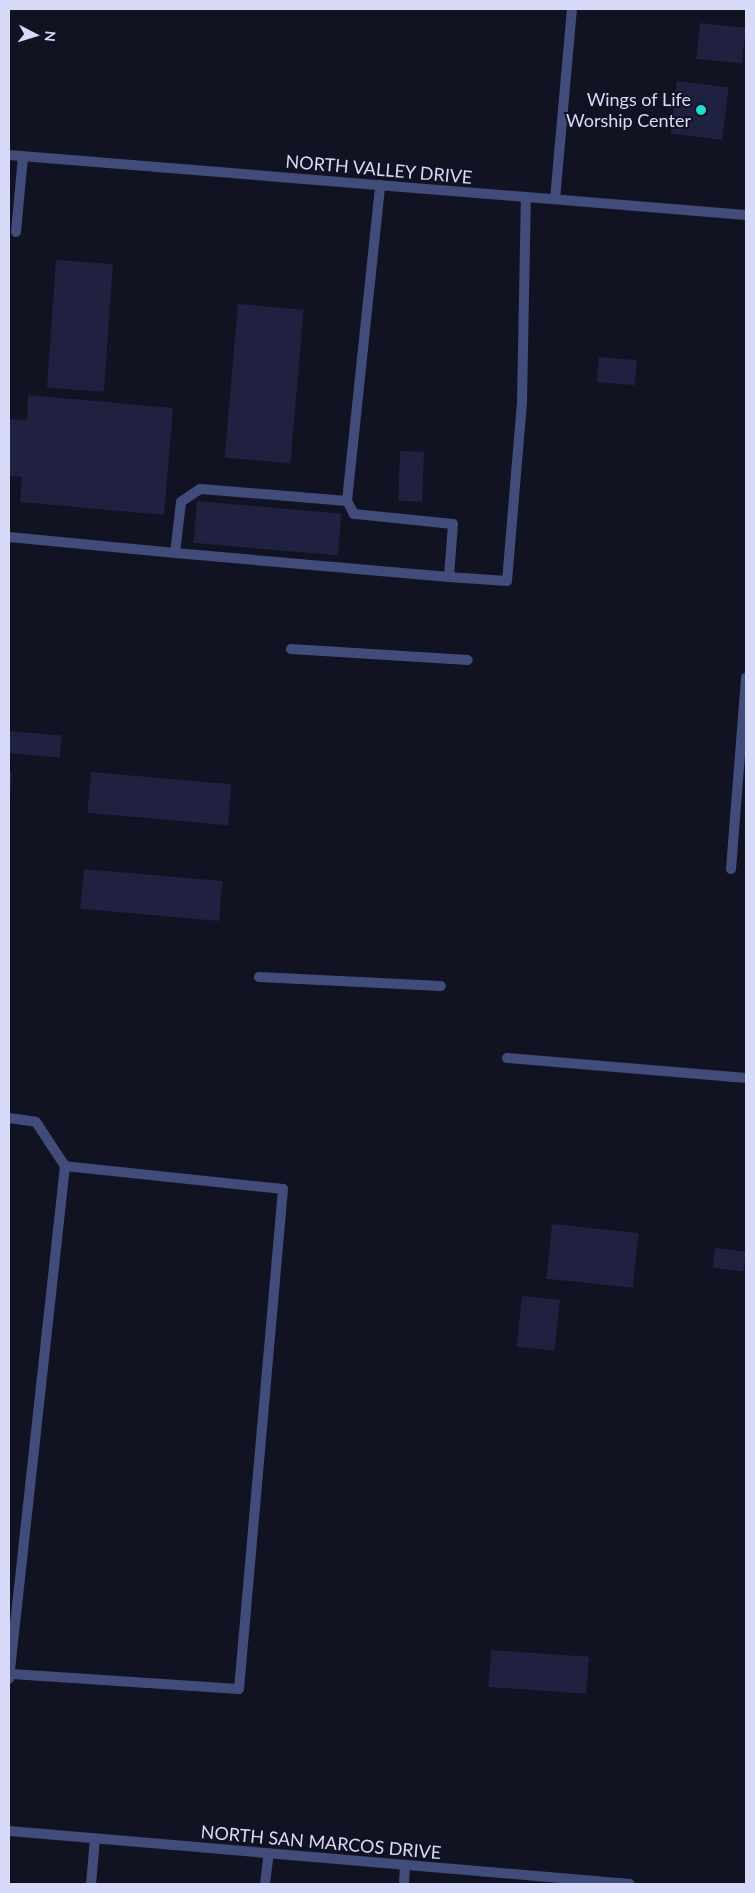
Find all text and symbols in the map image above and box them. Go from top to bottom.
north arrow [10,10,60,60]
text: N [42,30,59,42]
place label: Wings of Life Worship Center [566,89,691,132]
marker: Wings of Life Worship Center [695,104,707,116]
street label: NORTH VALLEY DRIVE [284,150,474,188]
street label: NORTH SAN MARCOS DRIVE [200,1821,442,1863]

